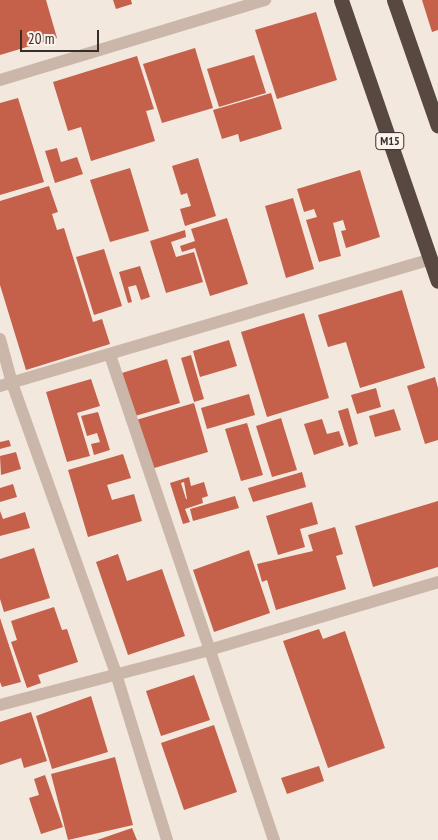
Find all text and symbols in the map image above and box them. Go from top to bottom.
scale bar [22,20,101,52]
text: 20 m [28,29,54,48]
road number: M15 [375,132,405,150]

